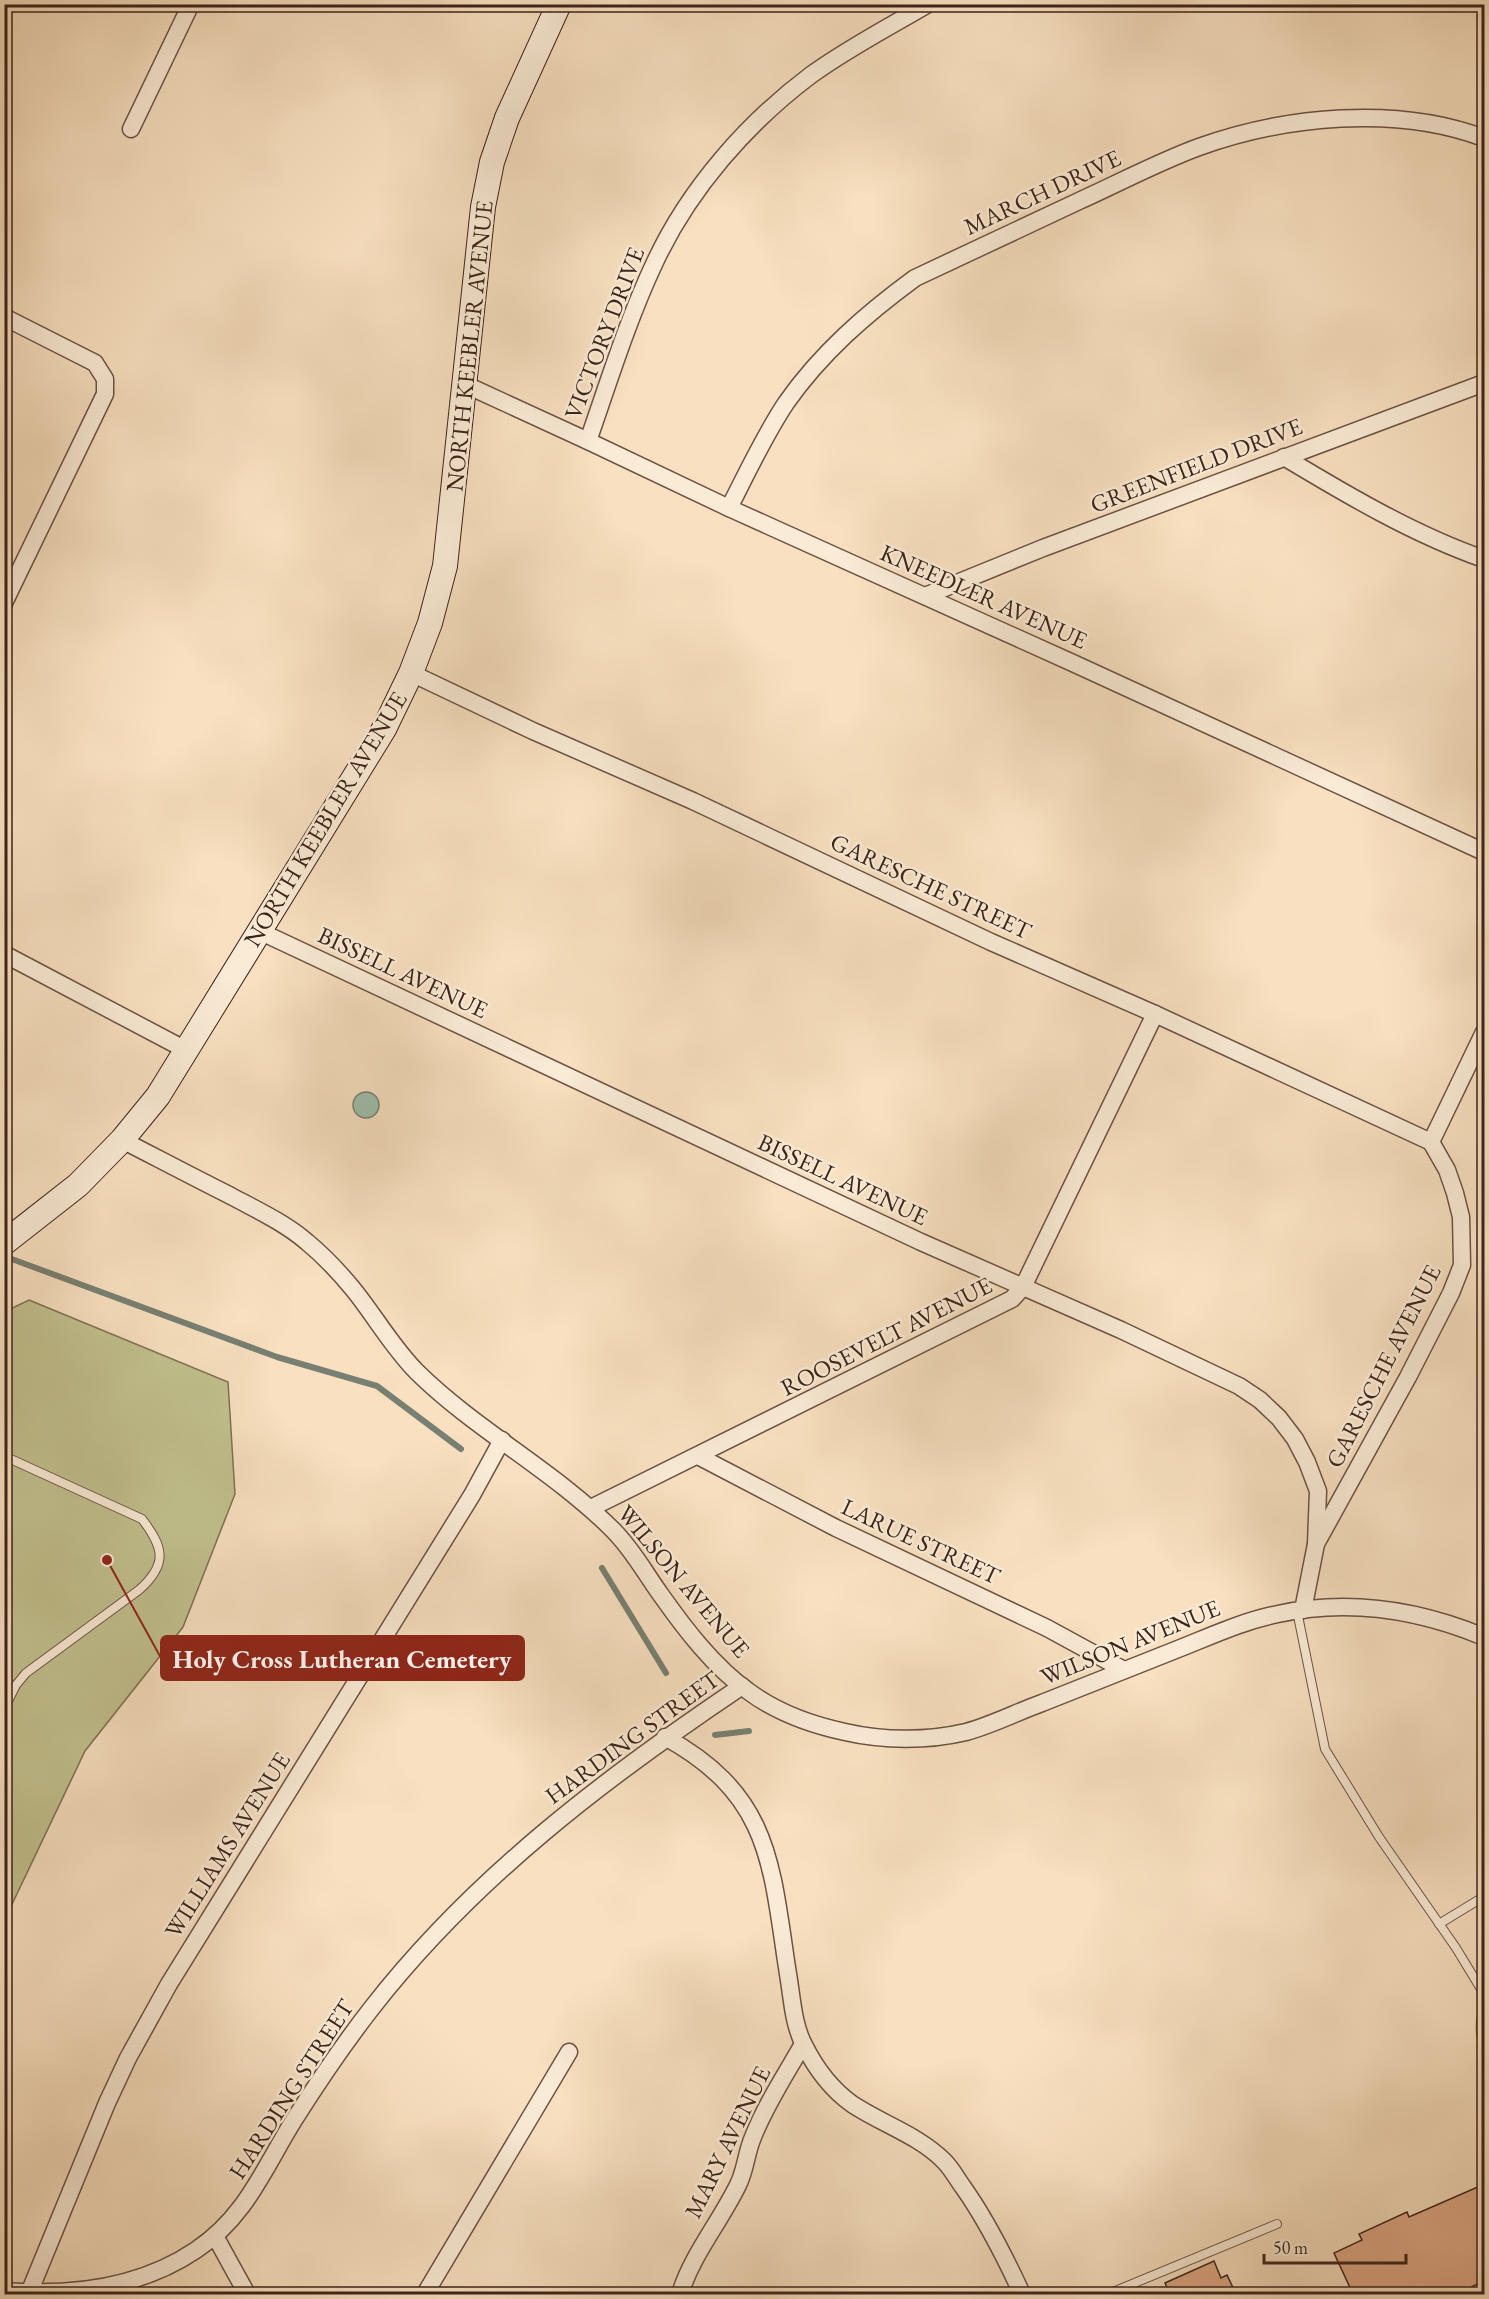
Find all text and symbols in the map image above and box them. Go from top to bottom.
street label: MARCH DRIVE [959,142,1125,242]
street label: NORTH KEEBLER AVENUE [438,199,500,493]
street label: VICTORY DRIVE [557,242,651,424]
street label: GREENFIELD DRIVE [1086,410,1306,520]
street label: KNEEDLER AVENUE [876,536,1092,656]
street label: NORTH KEEBLER AVENUE [236,686,414,952]
street label: GARESCHE STREET [826,826,1037,947]
street label: BISSELL AVENUE [313,919,493,1025]
street label: BISSELL AVENUE [753,1126,933,1232]
street label: GARESCHE AVENUE [1318,1259,1448,1473]
street label: ROOSEVELT AVENUE [775,1269,997,1403]
street label: LARUE STREET [837,1491,1006,1592]
street label: WILSON AVENUE [611,1498,757,1664]
street label: WILSON AVENUE [1036,1592,1224,1692]
callout: Holy Cross Lutheran Cemetery [161,1636,524,1680]
text: Holy Cross Lutheran Cemetery [173,1642,512,1676]
street label: HARDING STREET [539,1663,726,1811]
street label: WILLIAMS AVENUE [157,1746,297,1944]
street label: HARDING STREET [221,1992,361,2185]
street label: MARY AVENUE [677,2061,777,2223]
scale bar [1264,2227,1406,2265]
text: 50 m [1273,2236,1308,2259]

